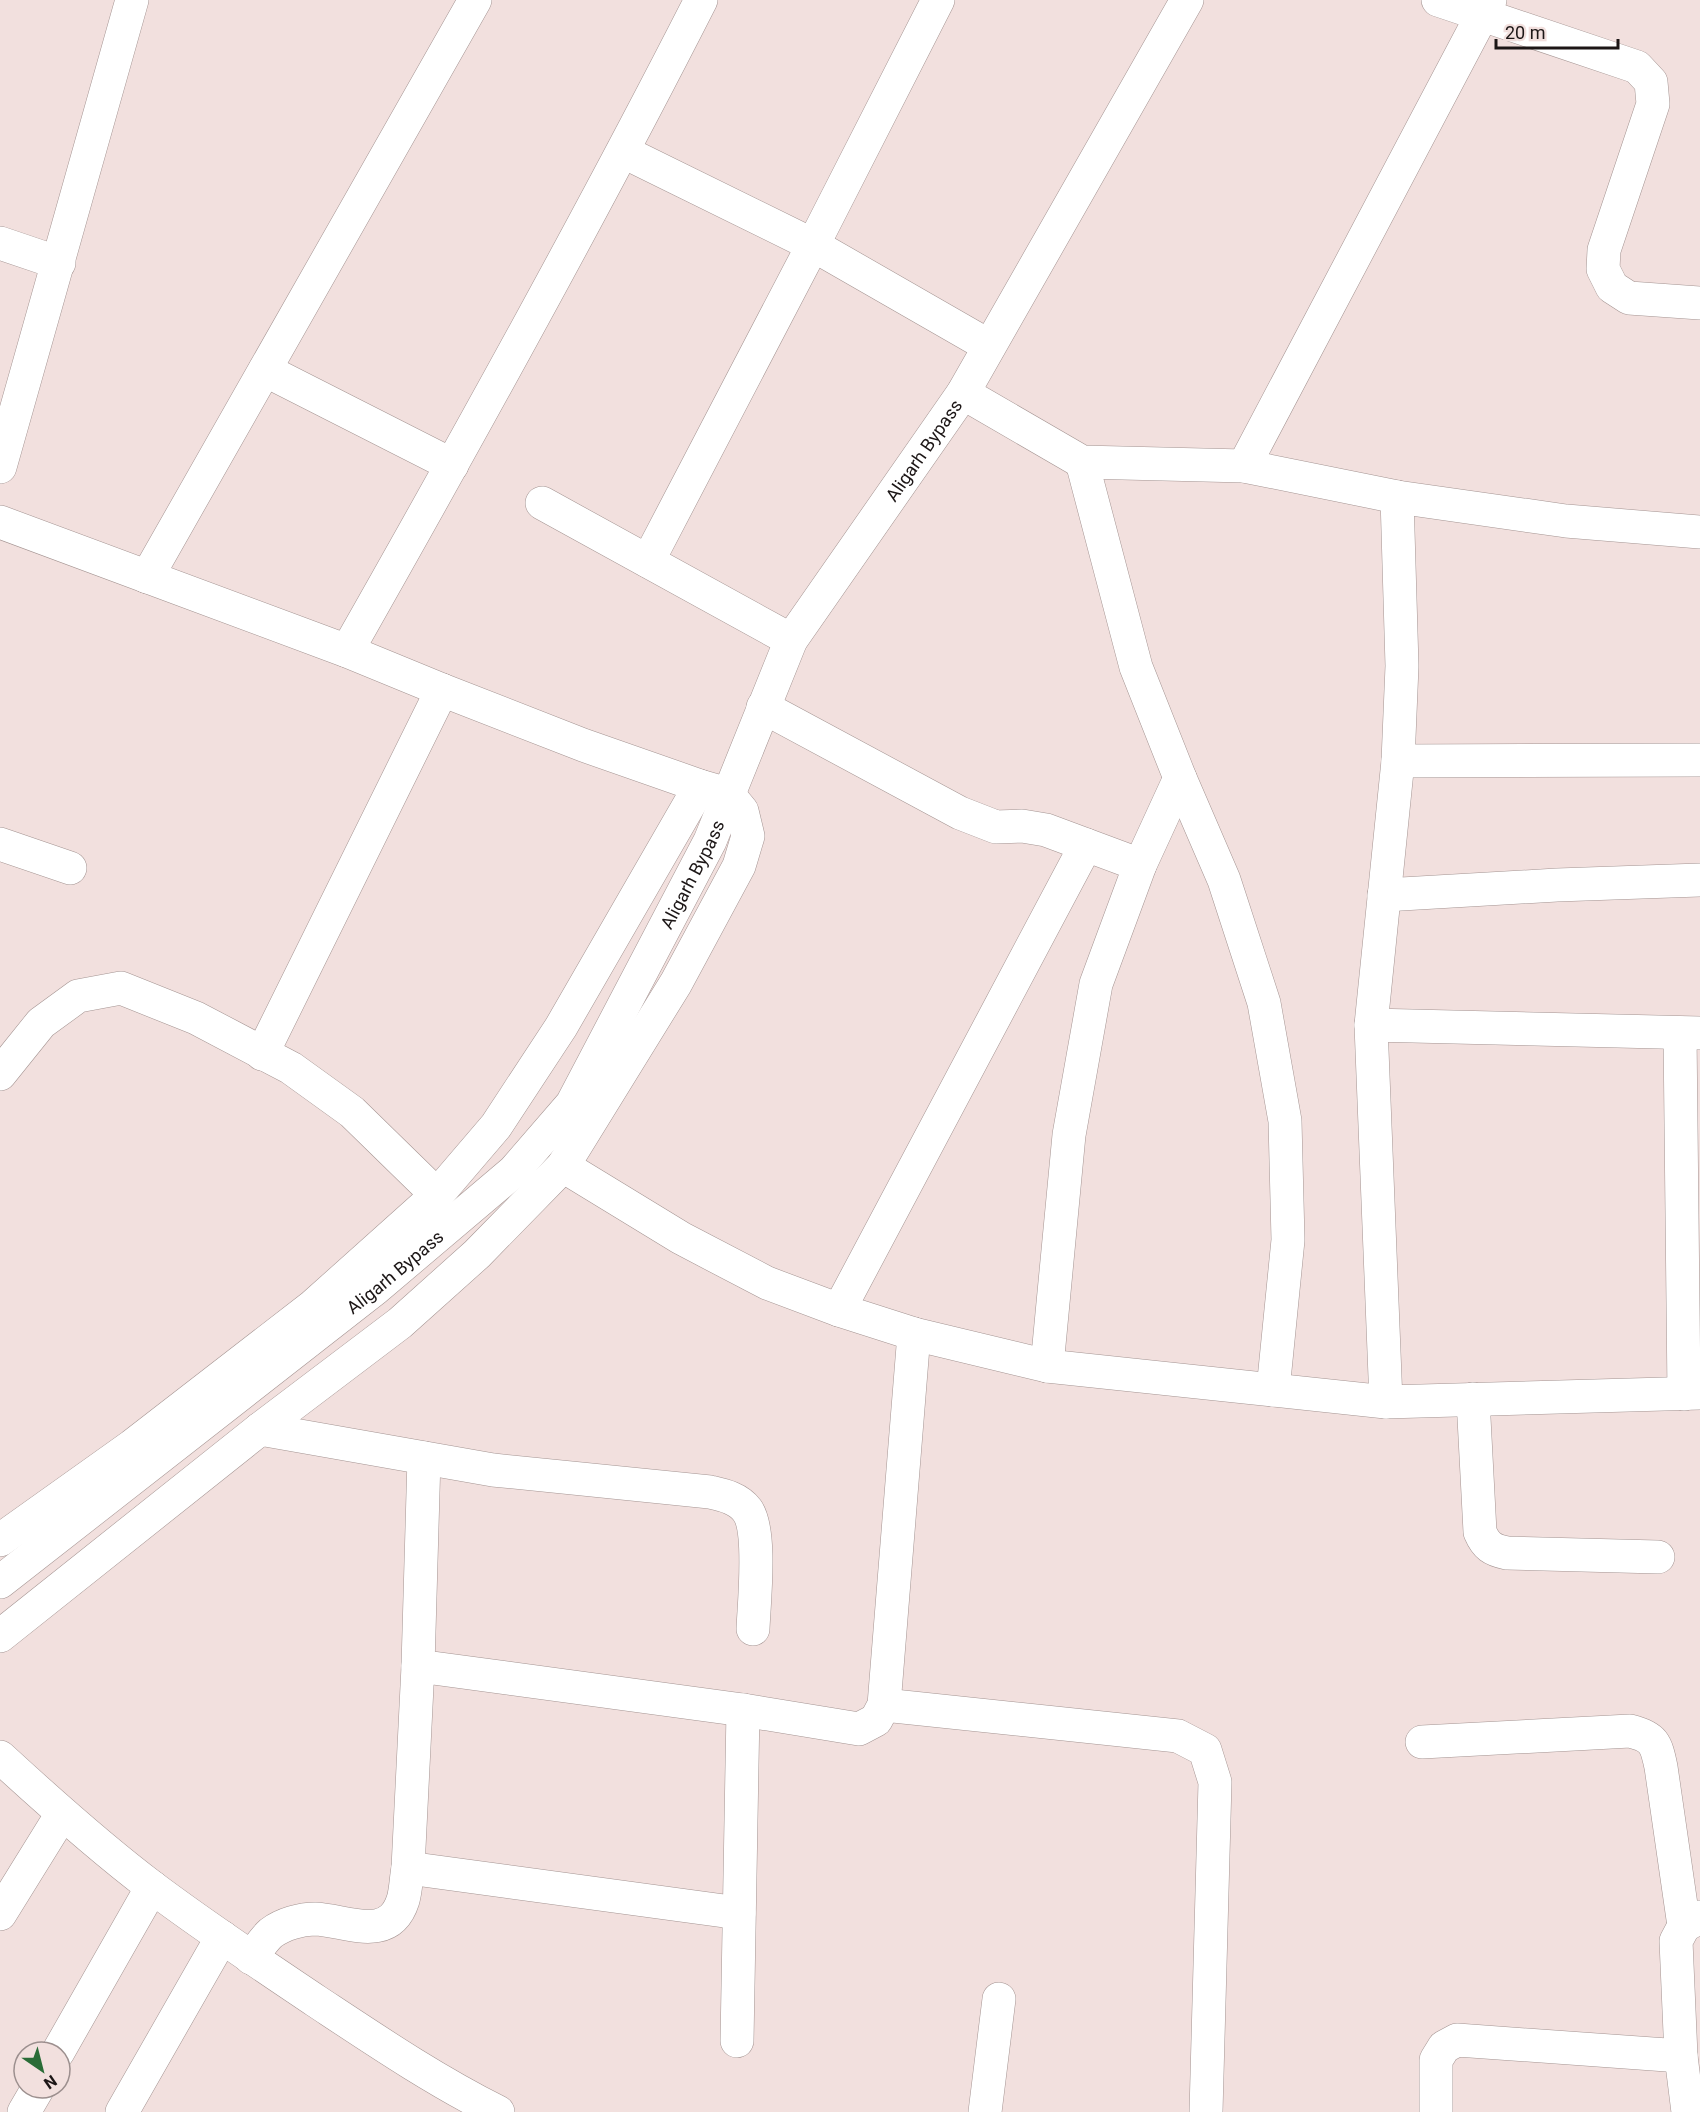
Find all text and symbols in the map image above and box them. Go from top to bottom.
scale bar [1496,12,1618,50]
text: 20 m [1505,22,1545,43]
street label: Aligarh Bypass [881,395,966,505]
street label: Aligarh Bypass [655,817,728,932]
street label: Aligarh Bypass [342,1225,447,1318]
north arrow [12,2040,72,2100]
text: N [40,2071,60,2093]

